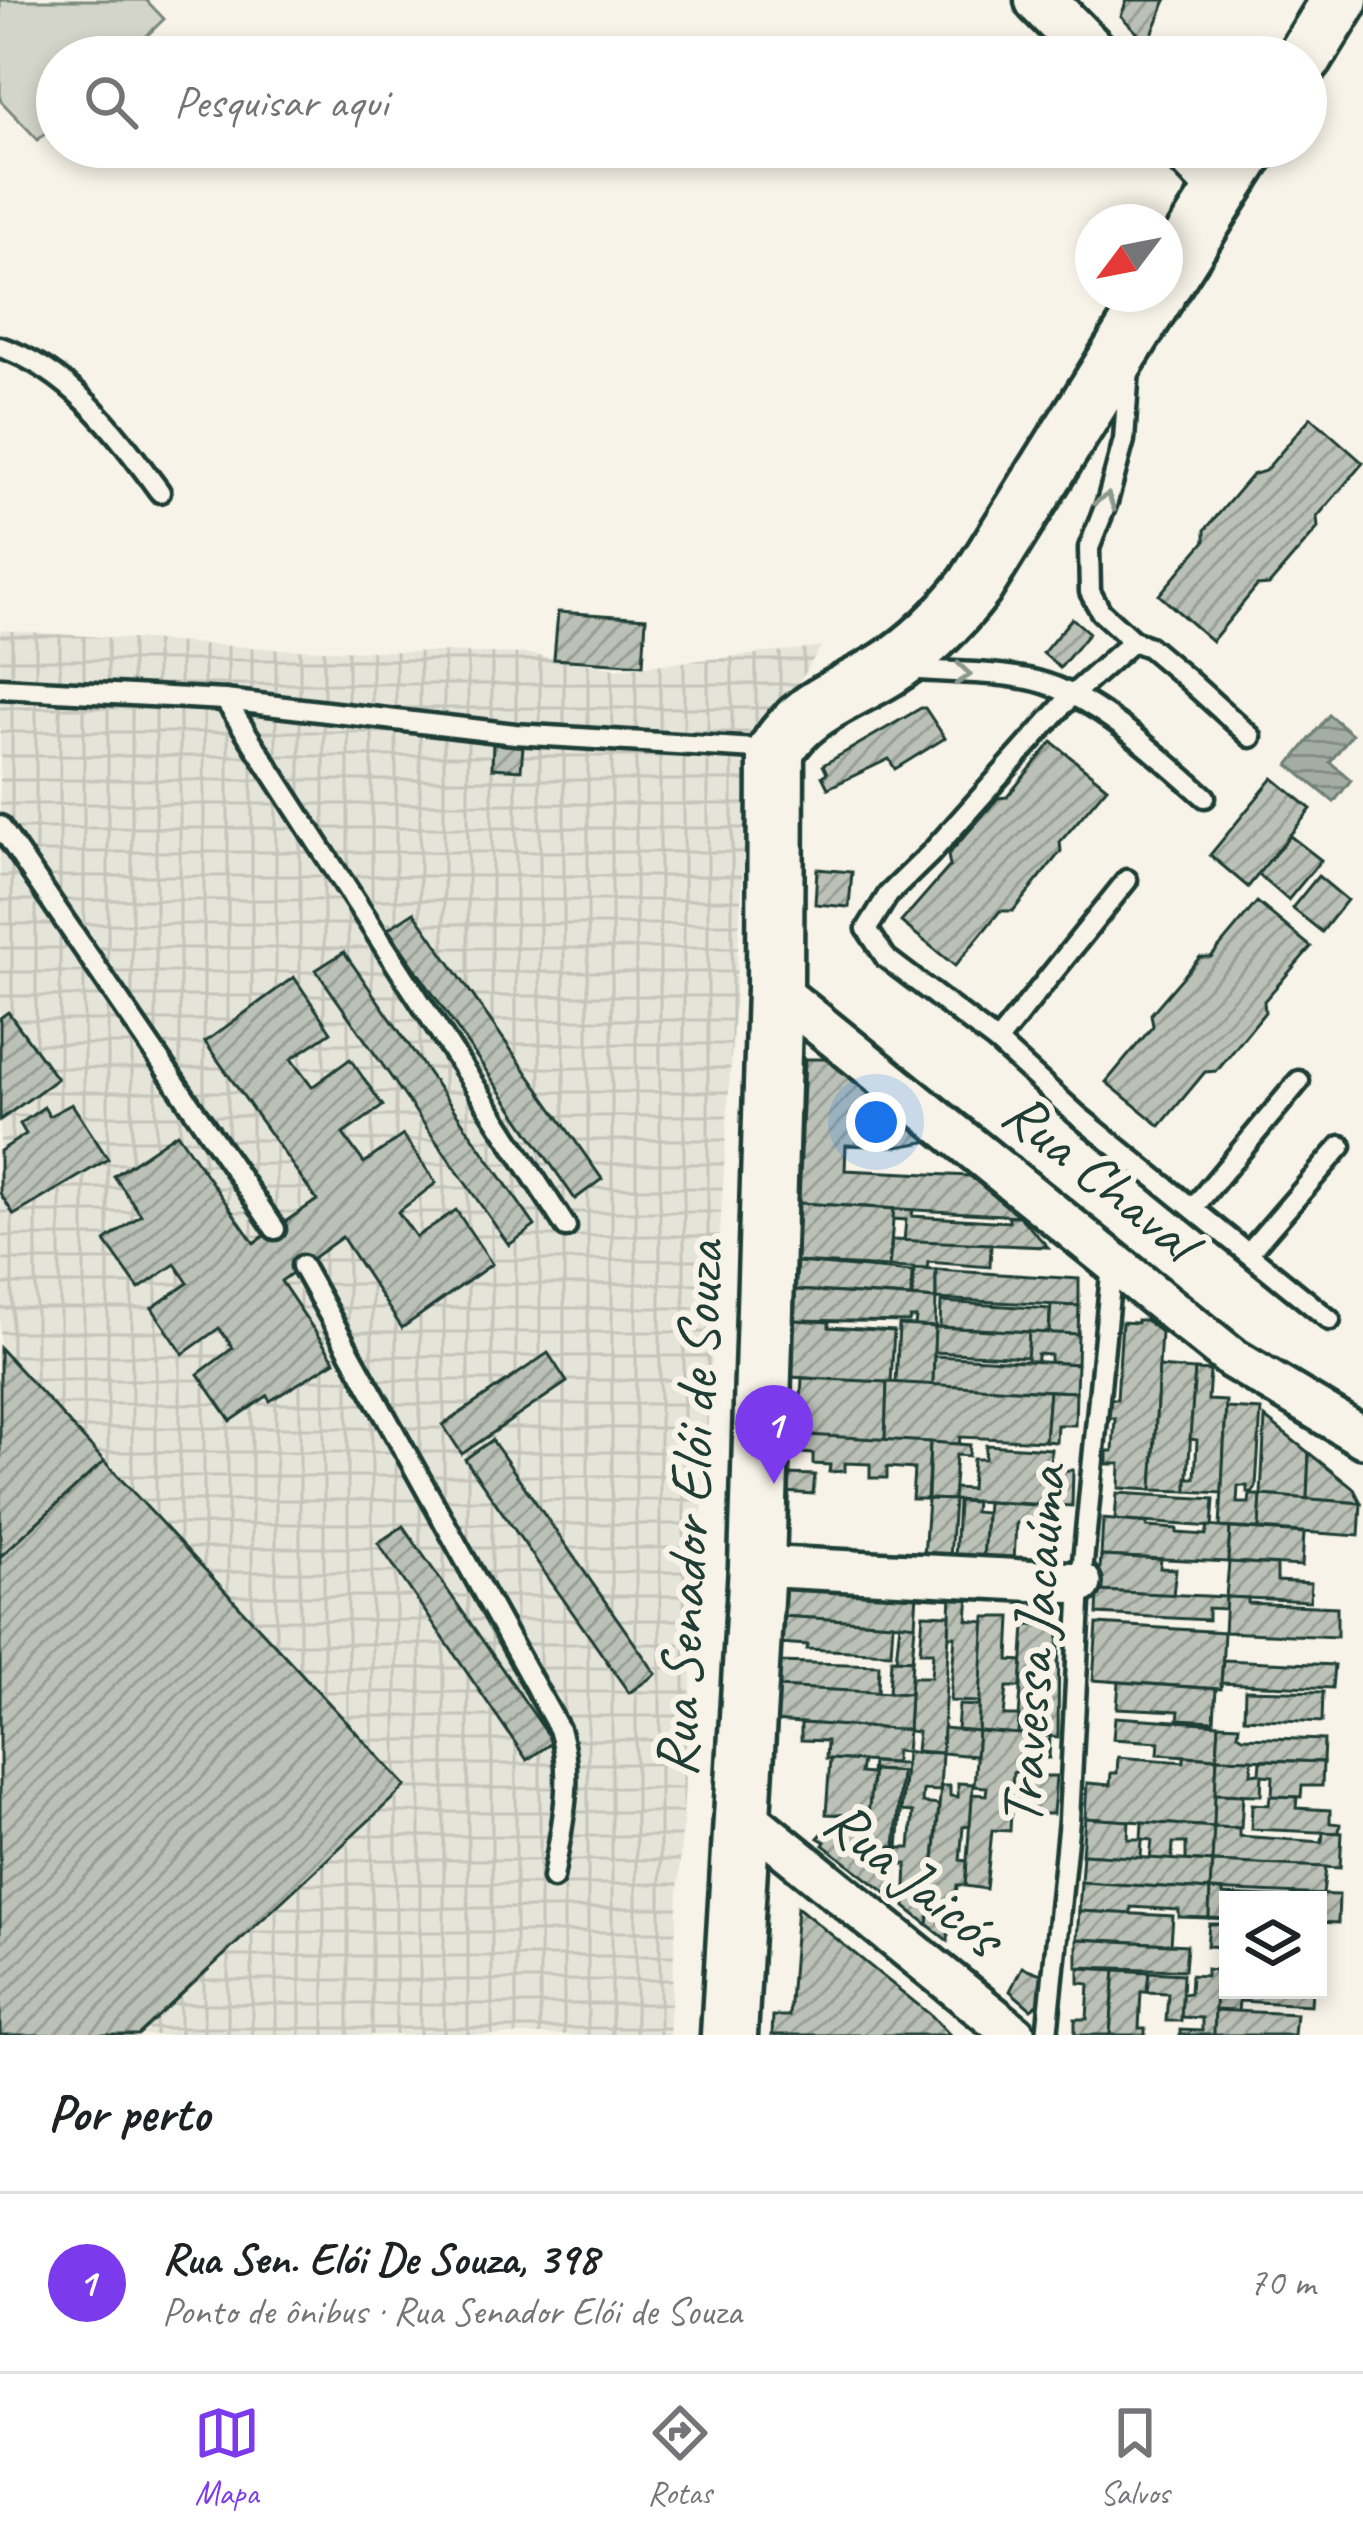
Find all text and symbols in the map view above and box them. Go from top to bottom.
search box [36,36,1327,168]
icon: search [78,69,144,135]
text: Pesquisar aqui [174,74,388,131]
north arrow [1075,204,1183,312]
one-way arrow [1092,491,1117,512]
one-way arrow [954,661,973,686]
street label: Rua Chaval [988,1074,1221,1284]
your location [846,1092,906,1152]
street label: Rua Senador Elói de Souza [637,1236,741,1779]
pin: 1 [735,1385,813,1484]
street label: Travessa Jacaúma [983,1460,1084,1829]
street label: Rua Jaicós [810,1783,1024,1976]
map controls [1219,1891,1327,1999]
button: layers [1219,1891,1327,1999]
text: Por perto [48,2081,210,2145]
text: Rua Sen. Elói De Souza, 398 [162,2230,598,2287]
text: 1 [78,2258,96,2307]
text: 70 m [1249,2258,1315,2307]
text: Ponto de ônibus · Rua Senador Elói de Souza [162,2287,742,2336]
tab: Mapa [194,2400,260,2514]
tab: Rotas [647,2400,713,2514]
tab: Salvos [1100,2400,1169,2514]

